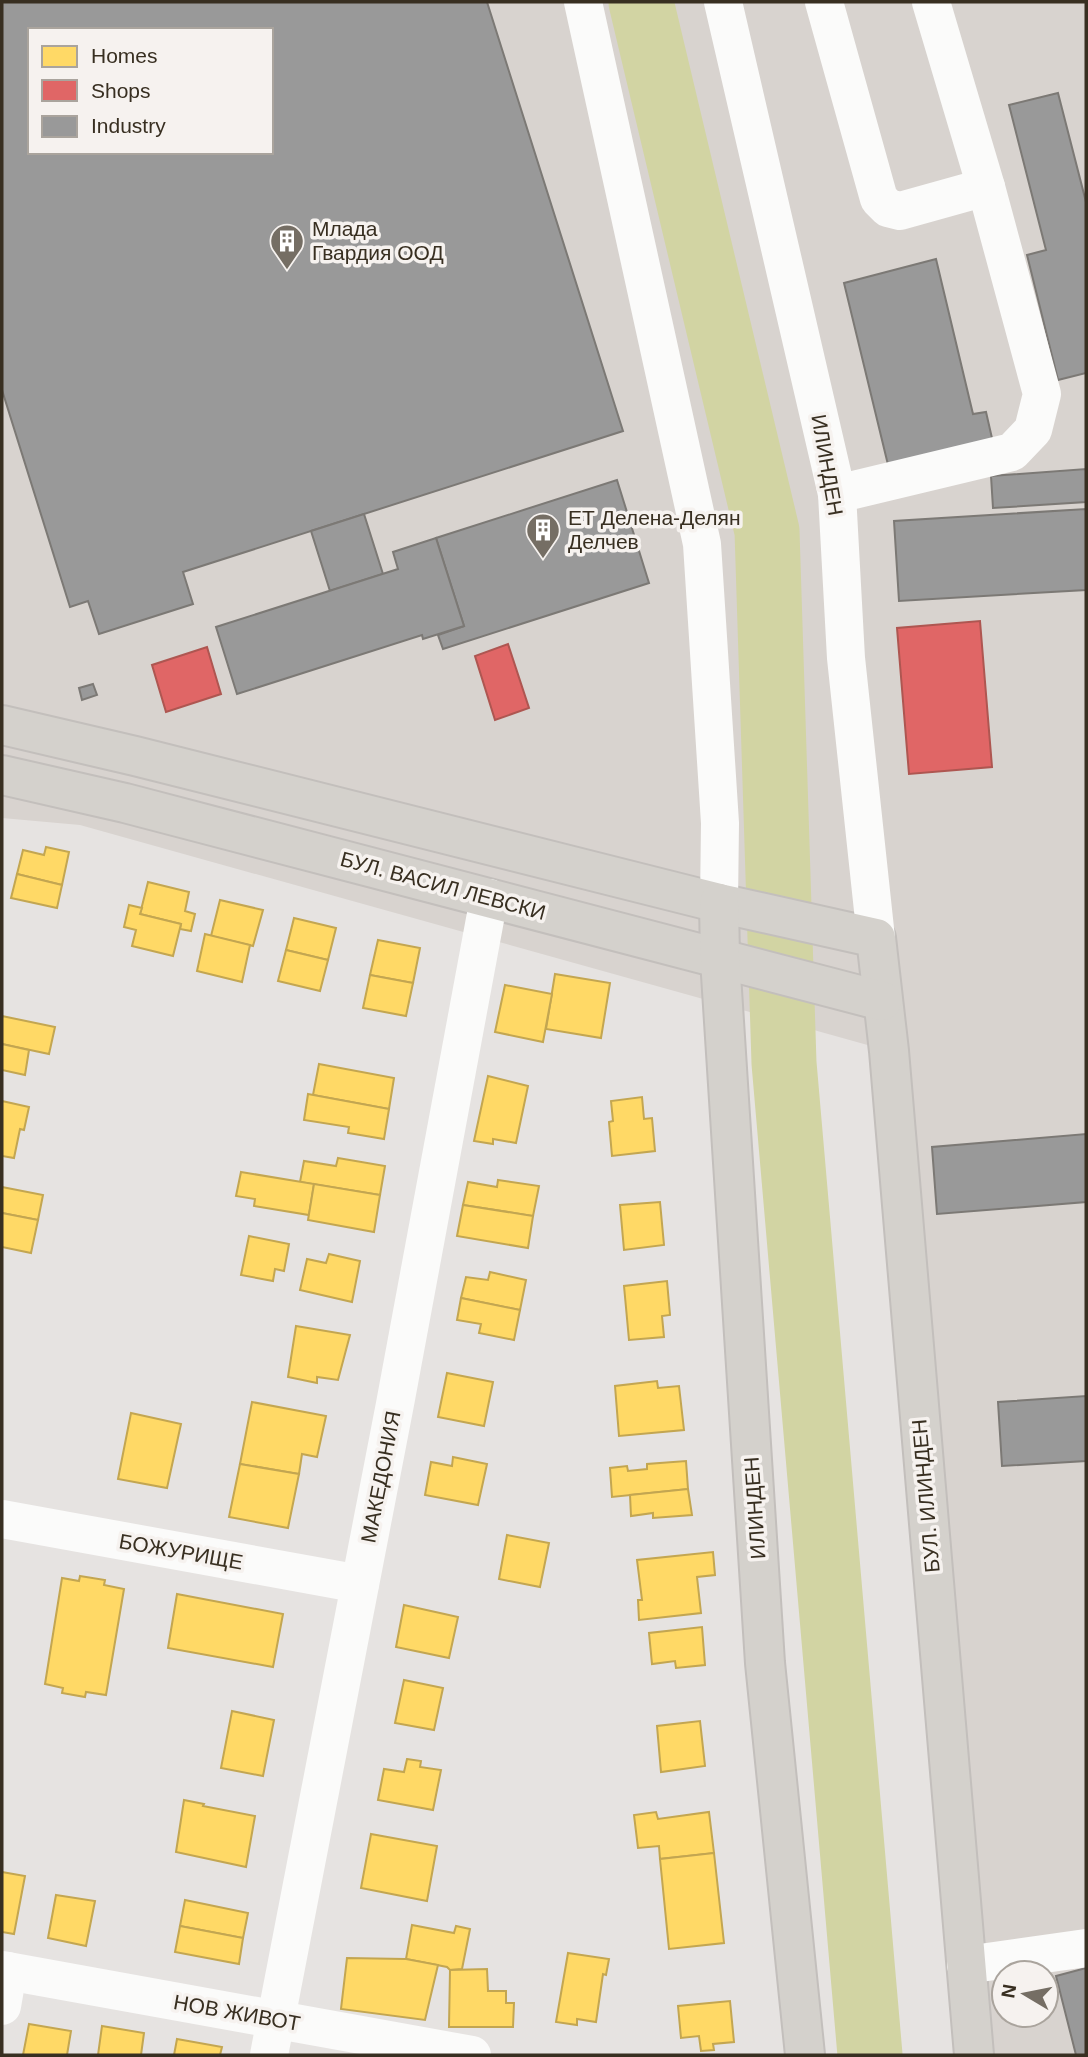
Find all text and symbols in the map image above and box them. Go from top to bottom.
legend [28,28,273,154]
text: Homes [91,44,158,67]
text: Shops [91,79,151,102]
text: Industry [91,114,166,137]
place label: Млада Гвардия ООД [312,217,444,264]
building icon: Млада Гвардия ООД [268,222,306,271]
street label: ИЛИНДЕН [807,412,848,517]
place label: ЕТ Делена-Делян Делчев [568,506,741,553]
building icon: ЕТ Делена-Делян Делчев [524,511,562,560]
street label: БУЛ. ВАСИЛ ЛЕВСКИ [338,847,548,924]
street label: МАКЕДОНИЯ [356,1409,405,1545]
street label: БУЛ. ИЛИНДЕН [907,1418,944,1574]
street label: ИЛИНДЕН [739,1456,770,1560]
street label: БОЖУРИЩЕ [117,1529,245,1574]
north arrow [990,1959,1060,2029]
text: N [997,1983,1020,2000]
street label: НОВ ЖИВОТ [172,1990,302,2035]

